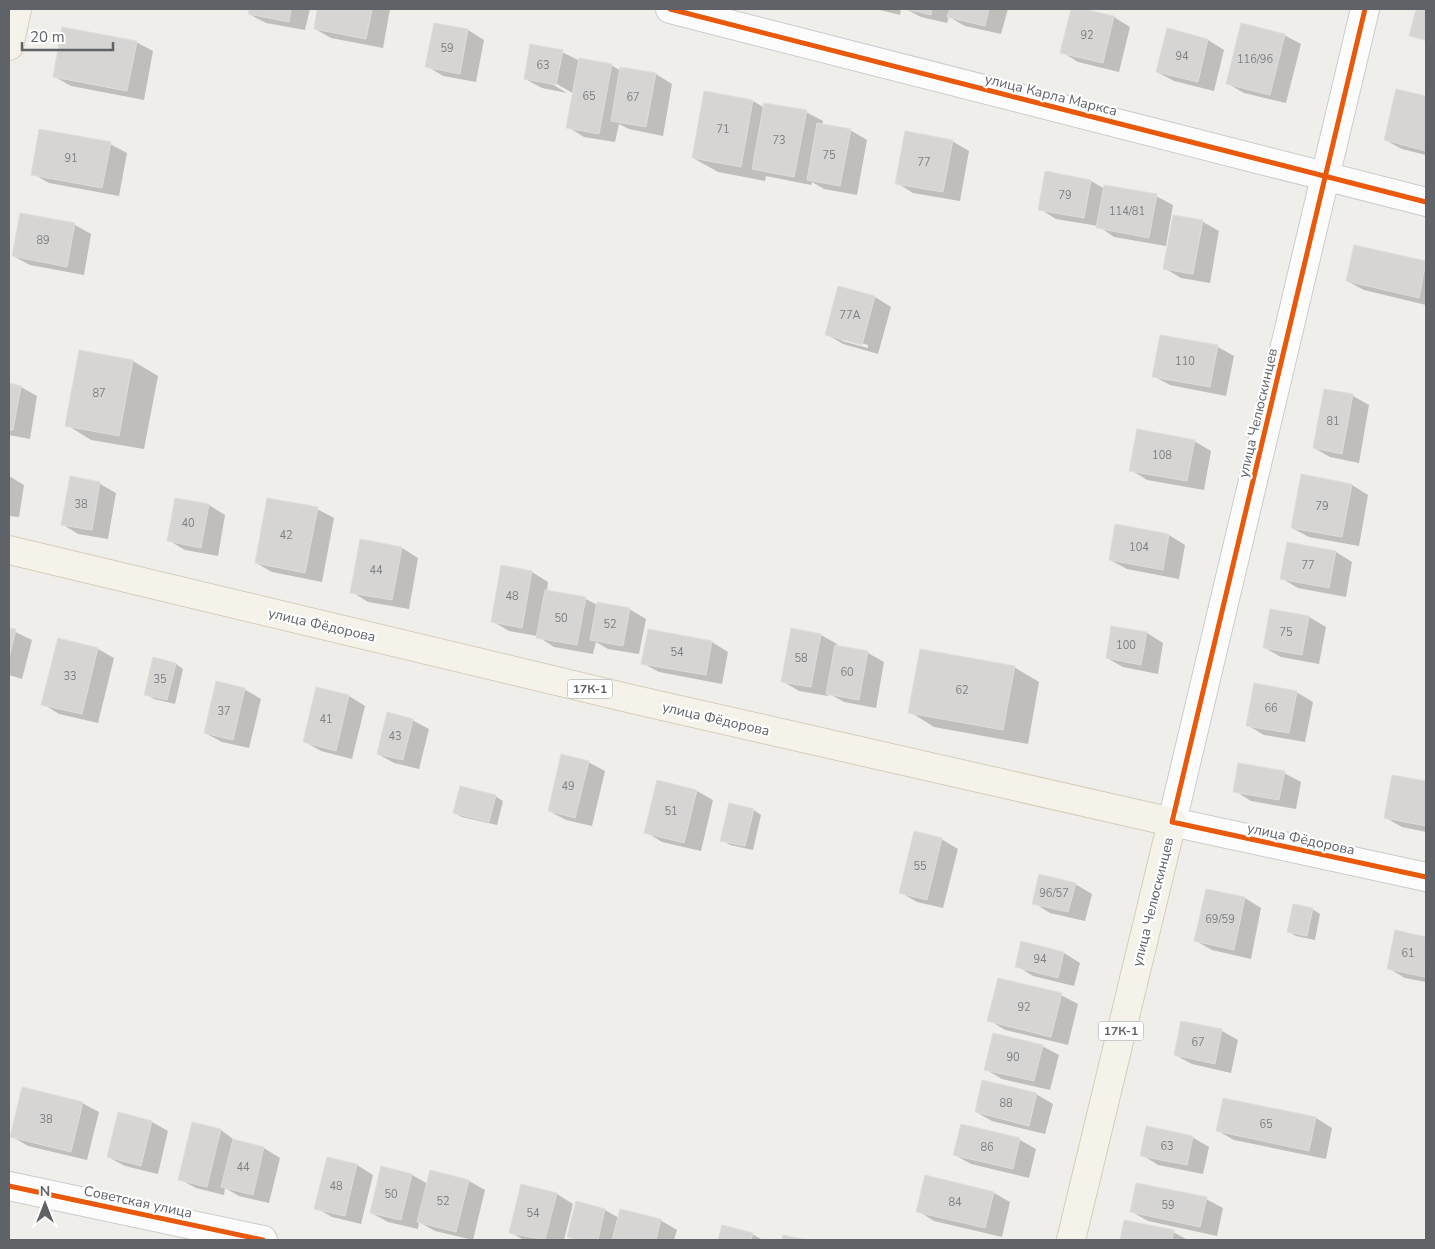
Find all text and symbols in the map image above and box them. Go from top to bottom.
scale bar [22,20,114,52]
text: 20 m [30,27,65,47]
house number: 92 [1080,28,1094,43]
house number: 59 [440,41,454,56]
house number: 94 [1175,49,1189,64]
house number: 116/96 [1237,52,1273,67]
house number: 63 [536,58,550,73]
street label: улица Карла Маркса [983,69,1119,121]
house number: 65 [582,89,596,104]
house number: 67 [626,90,640,105]
house number: 71 [716,122,730,137]
house number: 73 [772,133,786,148]
house number: 75 [822,148,836,163]
house number: 91 [64,151,78,166]
house number: 77 [917,155,931,170]
house number: 79 [1058,188,1072,203]
house number: 114/81 [1109,204,1145,219]
house number: 89 [36,233,50,248]
house number: 77А [839,308,861,323]
street label: улица Челюскинцев [1234,346,1282,480]
house number: 110 [1175,354,1195,369]
house number: 87 [92,386,106,401]
house number: 81 [1326,414,1340,429]
house number: 108 [1152,448,1172,463]
house number: 38 [74,497,88,512]
house number: 79 [1315,499,1329,514]
house number: 40 [181,516,195,531]
house number: 42 [279,528,293,543]
house number: 104 [1129,540,1149,555]
house number: 77 [1301,558,1315,573]
house number: 44 [369,563,383,578]
house number: 48 [505,589,519,604]
street label: улица Фёдорова [266,603,378,647]
house number: 50 [554,611,568,626]
house number: 52 [603,617,617,632]
house number: 75 [1279,625,1293,640]
house number: 100 [1116,638,1136,653]
house number: 54 [670,645,684,660]
house number: 58 [794,651,808,666]
house number: 60 [840,665,854,680]
house number: 33 [63,669,77,684]
house number: 35 [153,672,167,687]
road number: 17К-1 [568,680,612,699]
house number: 62 [955,683,969,698]
street label: улица Фёдорова [660,697,772,741]
house number: 66 [1264,701,1278,716]
house number: 37 [217,704,231,719]
house number: 41 [319,712,333,727]
house number: 43 [388,729,402,744]
house number: 49 [561,779,575,794]
house number: 51 [664,804,678,819]
street label: улица Фёдорова [1245,818,1357,860]
street label: улица Челюскинцев [1128,835,1178,969]
house number: 55 [913,859,927,874]
house number: 96/57 [1039,886,1069,901]
house number: 69/59 [1205,912,1235,927]
house number: 61 [1401,946,1415,961]
house number: 94 [1033,952,1047,967]
house number: 92 [1017,1000,1031,1015]
road number: 17К-1 [1098,1021,1144,1040]
house number: 67 [1191,1035,1205,1050]
house number: 90 [1006,1050,1020,1065]
house number: 88 [999,1096,1013,1111]
house number: 38 [39,1112,53,1127]
house number: 65 [1259,1117,1273,1132]
house number: 63 [1160,1139,1174,1154]
house number: 86 [980,1140,994,1155]
house number: 44 [236,1160,250,1175]
north arrow [20,1179,70,1229]
house number: 48 [329,1179,343,1194]
street label: Советская улица [82,1181,194,1223]
text: N [40,1182,50,1201]
house number: 50 [384,1187,398,1202]
house number: 52 [436,1194,450,1209]
house number: 84 [948,1195,962,1210]
house number: 59 [1161,1198,1175,1213]
house number: 54 [526,1206,540,1221]

